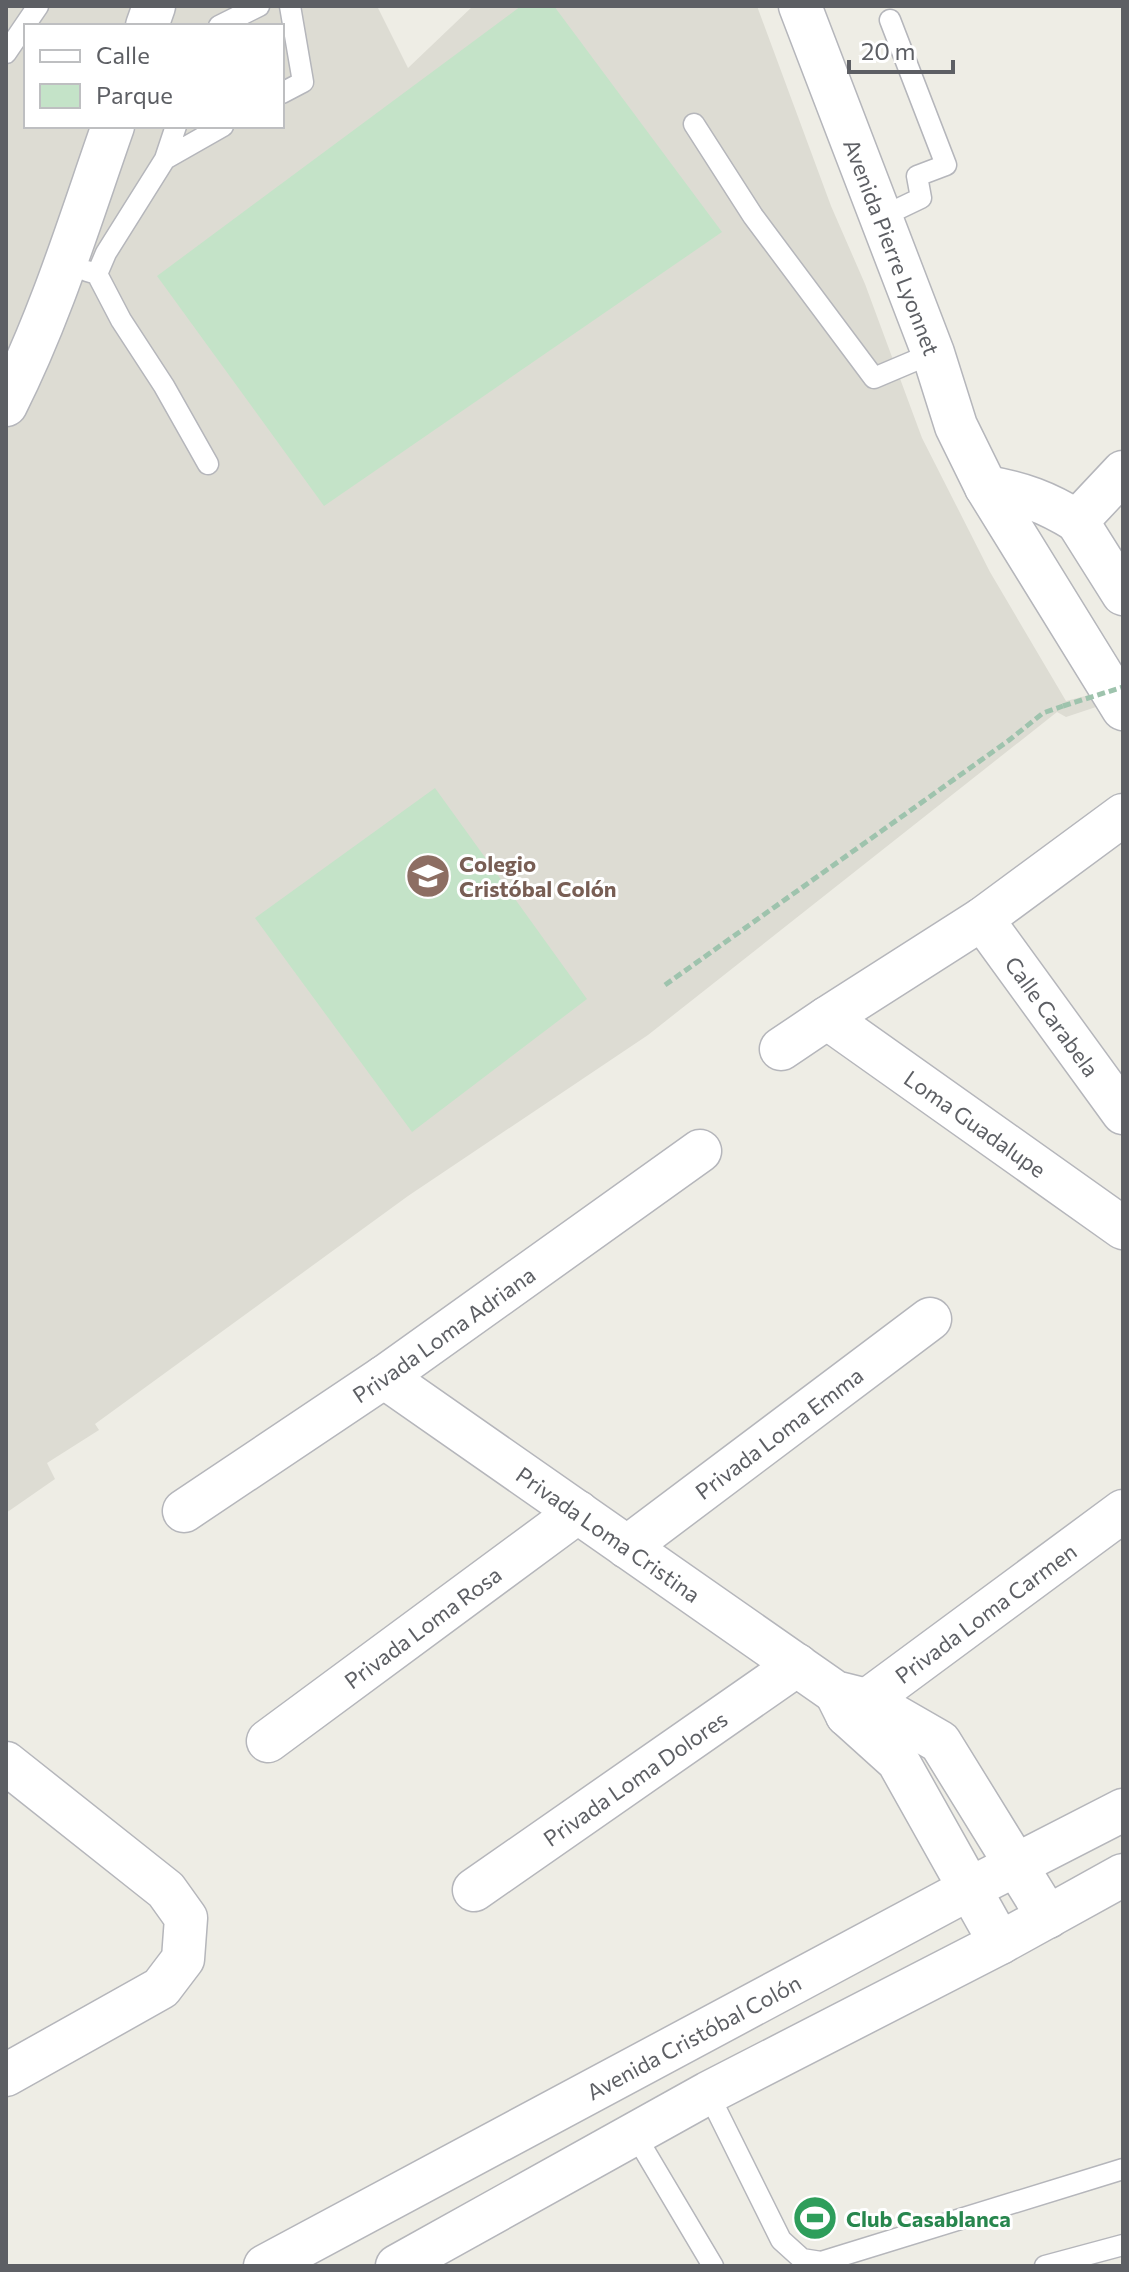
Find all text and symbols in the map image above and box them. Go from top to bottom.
legend [24,24,284,128]
scale bar [849,24,953,74]
text: 20 m [861,36,915,65]
text: Calle [96,40,150,69]
text: Parque [96,80,173,109]
street label: Avenida Pierre Lyonnet [839,135,946,359]
place label: Colegio Cristóbal Colón [459,850,617,902]
school or university icon: Colegio Cristóbal Colón [404,852,452,900]
street label: Calle Carabela [1000,951,1105,1081]
street label: Loma Guadalupe [899,1064,1052,1183]
street label: Privada Loma Adriana [347,1260,540,1408]
street label: Privada Loma Emma [690,1361,868,1505]
street label: Privada Loma Cristina [511,1460,706,1607]
street label: Privada Loma Carmen [889,1537,1081,1689]
street label: Privada Loma Rosa [339,1560,506,1694]
street label: Privada Loma Dolores [538,1705,732,1851]
street label: Avenida Cristóbal Colón [582,1968,805,2105]
sports icon: Club Casablanca [791,2194,839,2242]
place label: Club Casablanca [846,2205,1011,2232]

